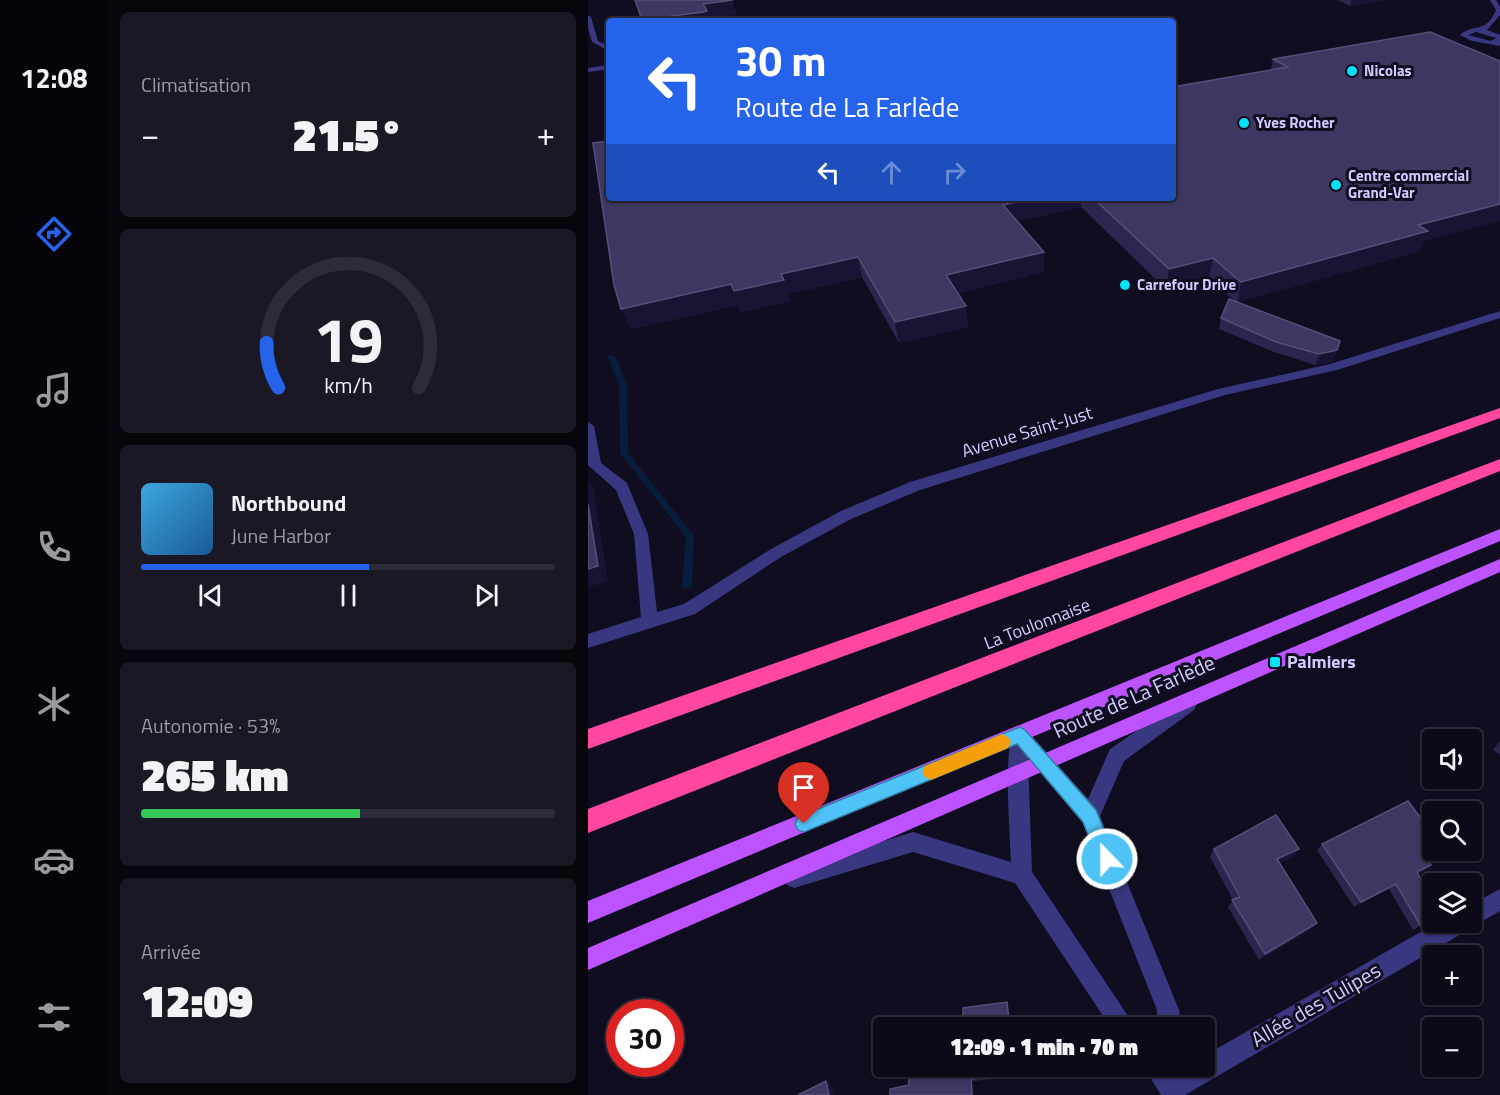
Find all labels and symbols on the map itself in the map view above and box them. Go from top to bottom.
place label: Nicolas [1364,59,1412,82]
marker: Nicolas [1345,64,1359,78]
place label: Yves Rocher [1256,111,1335,134]
marker: Yves Rocher [1237,116,1251,130]
place label: Centre commercial Grand-Var [1348,164,1469,204]
marker: Centre commercial Grand-Var [1329,178,1343,192]
place label: Carrefour Drive [1137,273,1236,296]
marker: Carrefour Drive [1118,278,1132,292]
street label: Avenue Saint-Just [958,399,1096,464]
street label: La Toulonnaise [980,591,1094,656]
street label: Route de La Farlède [1047,646,1220,746]
place label: Palmiers [1287,648,1356,675]
marker: Palmiers [1268,655,1282,669]
pin [778,762,829,824]
position arrow [1075,827,1139,891]
street label: Allée des Tulipes [1245,954,1386,1054]
speed limit sign: 30 [606,999,684,1077]

